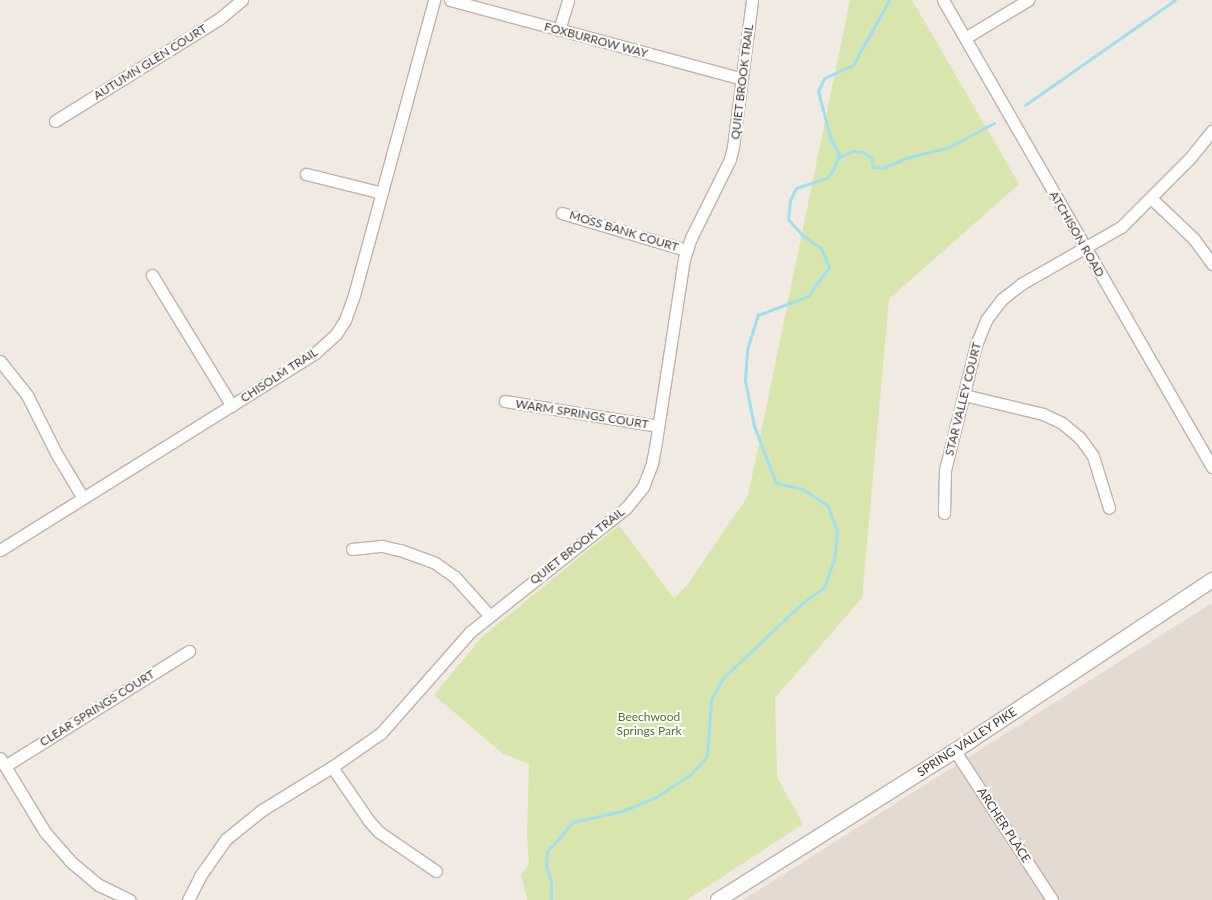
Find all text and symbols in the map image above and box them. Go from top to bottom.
street label: FOXBURROW WAY [542,19,650,61]
street label: AUTUMN GLEN COURT [91,21,209,103]
street label: QUIET BROOK TRAIL [728,23,756,141]
street label: ATCHISON ROAD [1047,188,1107,280]
street label: MOSS BANK COURT [568,208,680,254]
street label: STAR VALLEY COURT [942,340,984,458]
street label: CHISOLM TRAIL [238,345,320,405]
street label: WARM SPRINGS COURT [514,396,650,432]
street label: QUIET BROOK TRAIL [527,504,627,588]
street label: CLEAR SPRINGS COURT [37,667,157,749]
street label: SPRING VALLEY PIKE [914,704,1020,780]
park label: Beechwood Springs Park [617,710,681,738]
street label: ARCHER PLACE [974,785,1034,865]

